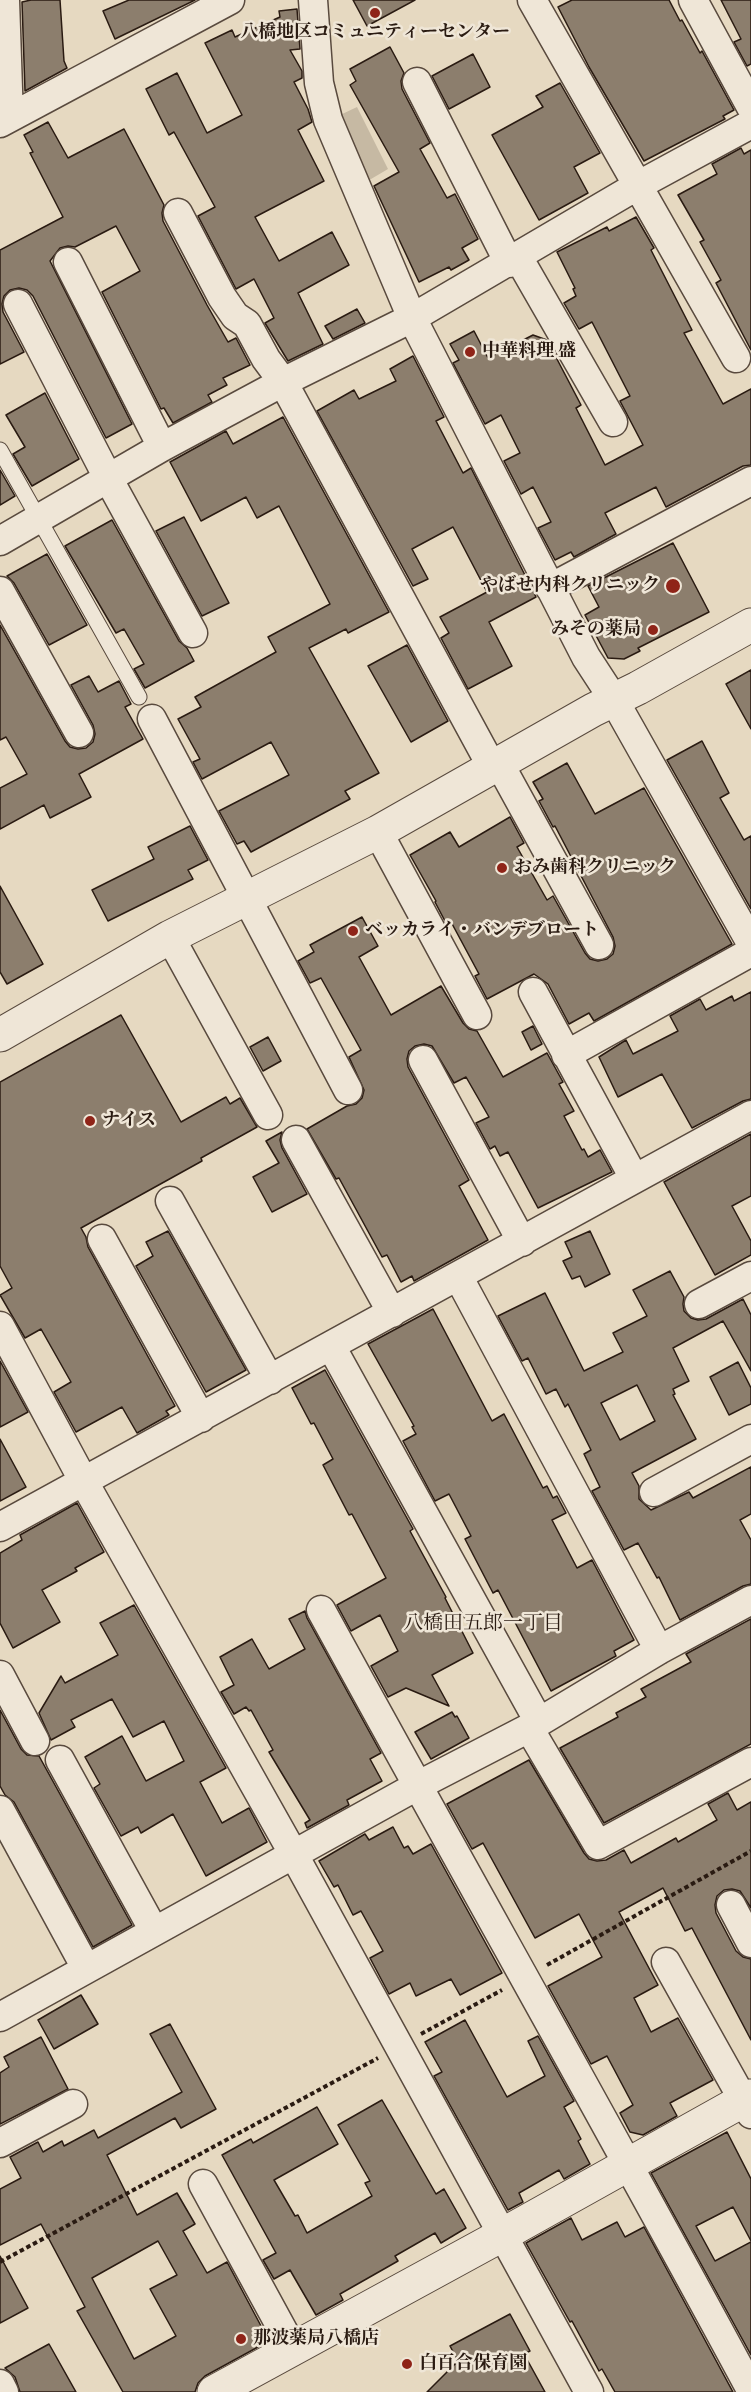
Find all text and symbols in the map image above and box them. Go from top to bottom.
marker: 八橋地区コミュニティーセンター [368,6,382,20]
place label: 八橋地区コミュニティーセンター [240,22,510,44]
place label: 中華料理 盛 [482,341,576,363]
marker: 中華料理 盛 [463,345,477,359]
place label: やばせ内科クリニック [480,575,660,597]
marker: やばせ内科クリニック [664,577,682,595]
place label: みその薬局 [551,619,641,641]
marker: みその薬局 [646,623,660,637]
place label: おみ歯科クリニック [514,857,676,879]
marker: おみ歯科クリニック [495,861,509,875]
place label: ベッカライ・バンデブロート [365,920,599,942]
marker: ベッカライ・バンデブロート [346,924,360,938]
place label: ナイス [102,1110,156,1132]
marker: ナイス [83,1114,97,1128]
district label: 八橋田五郎一丁目 [403,1612,563,1636]
place label: 那波薬局八橋店 [253,2328,379,2350]
marker: 那波薬局八橋店 [234,2332,248,2346]
place label: 白百合保育園 [419,2353,527,2375]
marker: 白百合保育園 [400,2357,414,2371]

